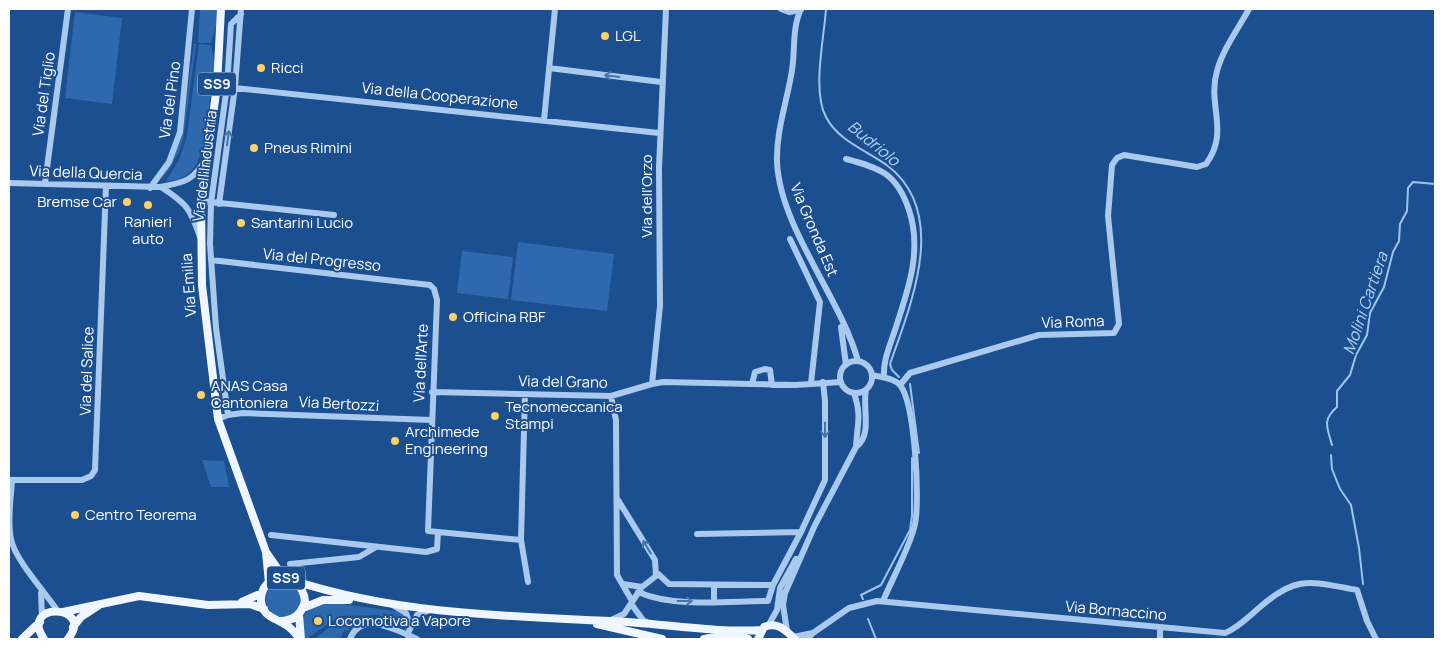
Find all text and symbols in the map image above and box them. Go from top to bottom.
place label: LGL [615,25,641,46]
marker: LGL [599,30,611,42]
street label: Via del Tiglio [27,50,60,137]
place label: Ricci [271,57,304,78]
street label: Via del Pino [154,60,185,140]
marker: Ricci [255,62,267,74]
one-way arrow [605,71,621,81]
road number: SS9 [198,72,236,96]
street label: Via della Cooperazione [361,77,519,114]
street label: Via dell'Industria [187,109,222,223]
water label: Budriolo [843,115,906,172]
one-way arrow [224,130,234,146]
place label: Pneus Rimini [264,137,352,158]
marker: Pneus Rimini [248,142,260,154]
street label: Via dell'Orzo [636,154,657,238]
street label: Via della Quercia [29,160,143,185]
street label: Via Gronda Est [785,180,844,280]
place label: Bremse Car [37,191,118,212]
marker: Bremse Car [121,196,133,208]
marker: Ranieri auto [142,199,154,211]
place label: Ranieri auto [124,211,172,249]
place label: Santarini Lucio [251,212,353,233]
marker: Santarini Lucio [235,217,247,229]
street label: Via del Progresso [262,243,382,276]
water label: Molini Cartiera [1337,248,1393,357]
street label: Via Emilia [176,253,201,318]
place label: Officina RBF [463,306,546,327]
street label: Via Roma [1041,310,1105,333]
marker: Officina RBF [447,311,459,323]
street label: Via dell'Arte [408,323,433,403]
street label: Via del Salice [74,326,99,416]
street label: Via del Grano [518,370,608,393]
place label: ANAS Casa Cantoniera [211,375,288,413]
marker: ANAS Casa Cantoniera [195,389,207,401]
street label: Via Bertozzi [298,391,380,416]
place label: Tecnomeccanica Stampi [505,396,623,434]
marker: Tecnomeccanica Stampi [489,410,501,422]
place label: Archimede Engineering [405,421,488,459]
one-way arrow [820,422,830,438]
marker: Archimede Engineering [389,435,401,447]
place label: Centro Teorema [85,504,197,525]
marker: Centro Teorema [69,509,81,521]
one-way arrow [642,541,652,555]
road number: SS9 [267,566,305,590]
one-way arrow [676,596,693,606]
street label: Via Bornaccino [1064,596,1168,625]
place label: Locomotiva a Vapore [328,610,471,631]
marker: Locomotiva a Vapore [312,615,324,627]

